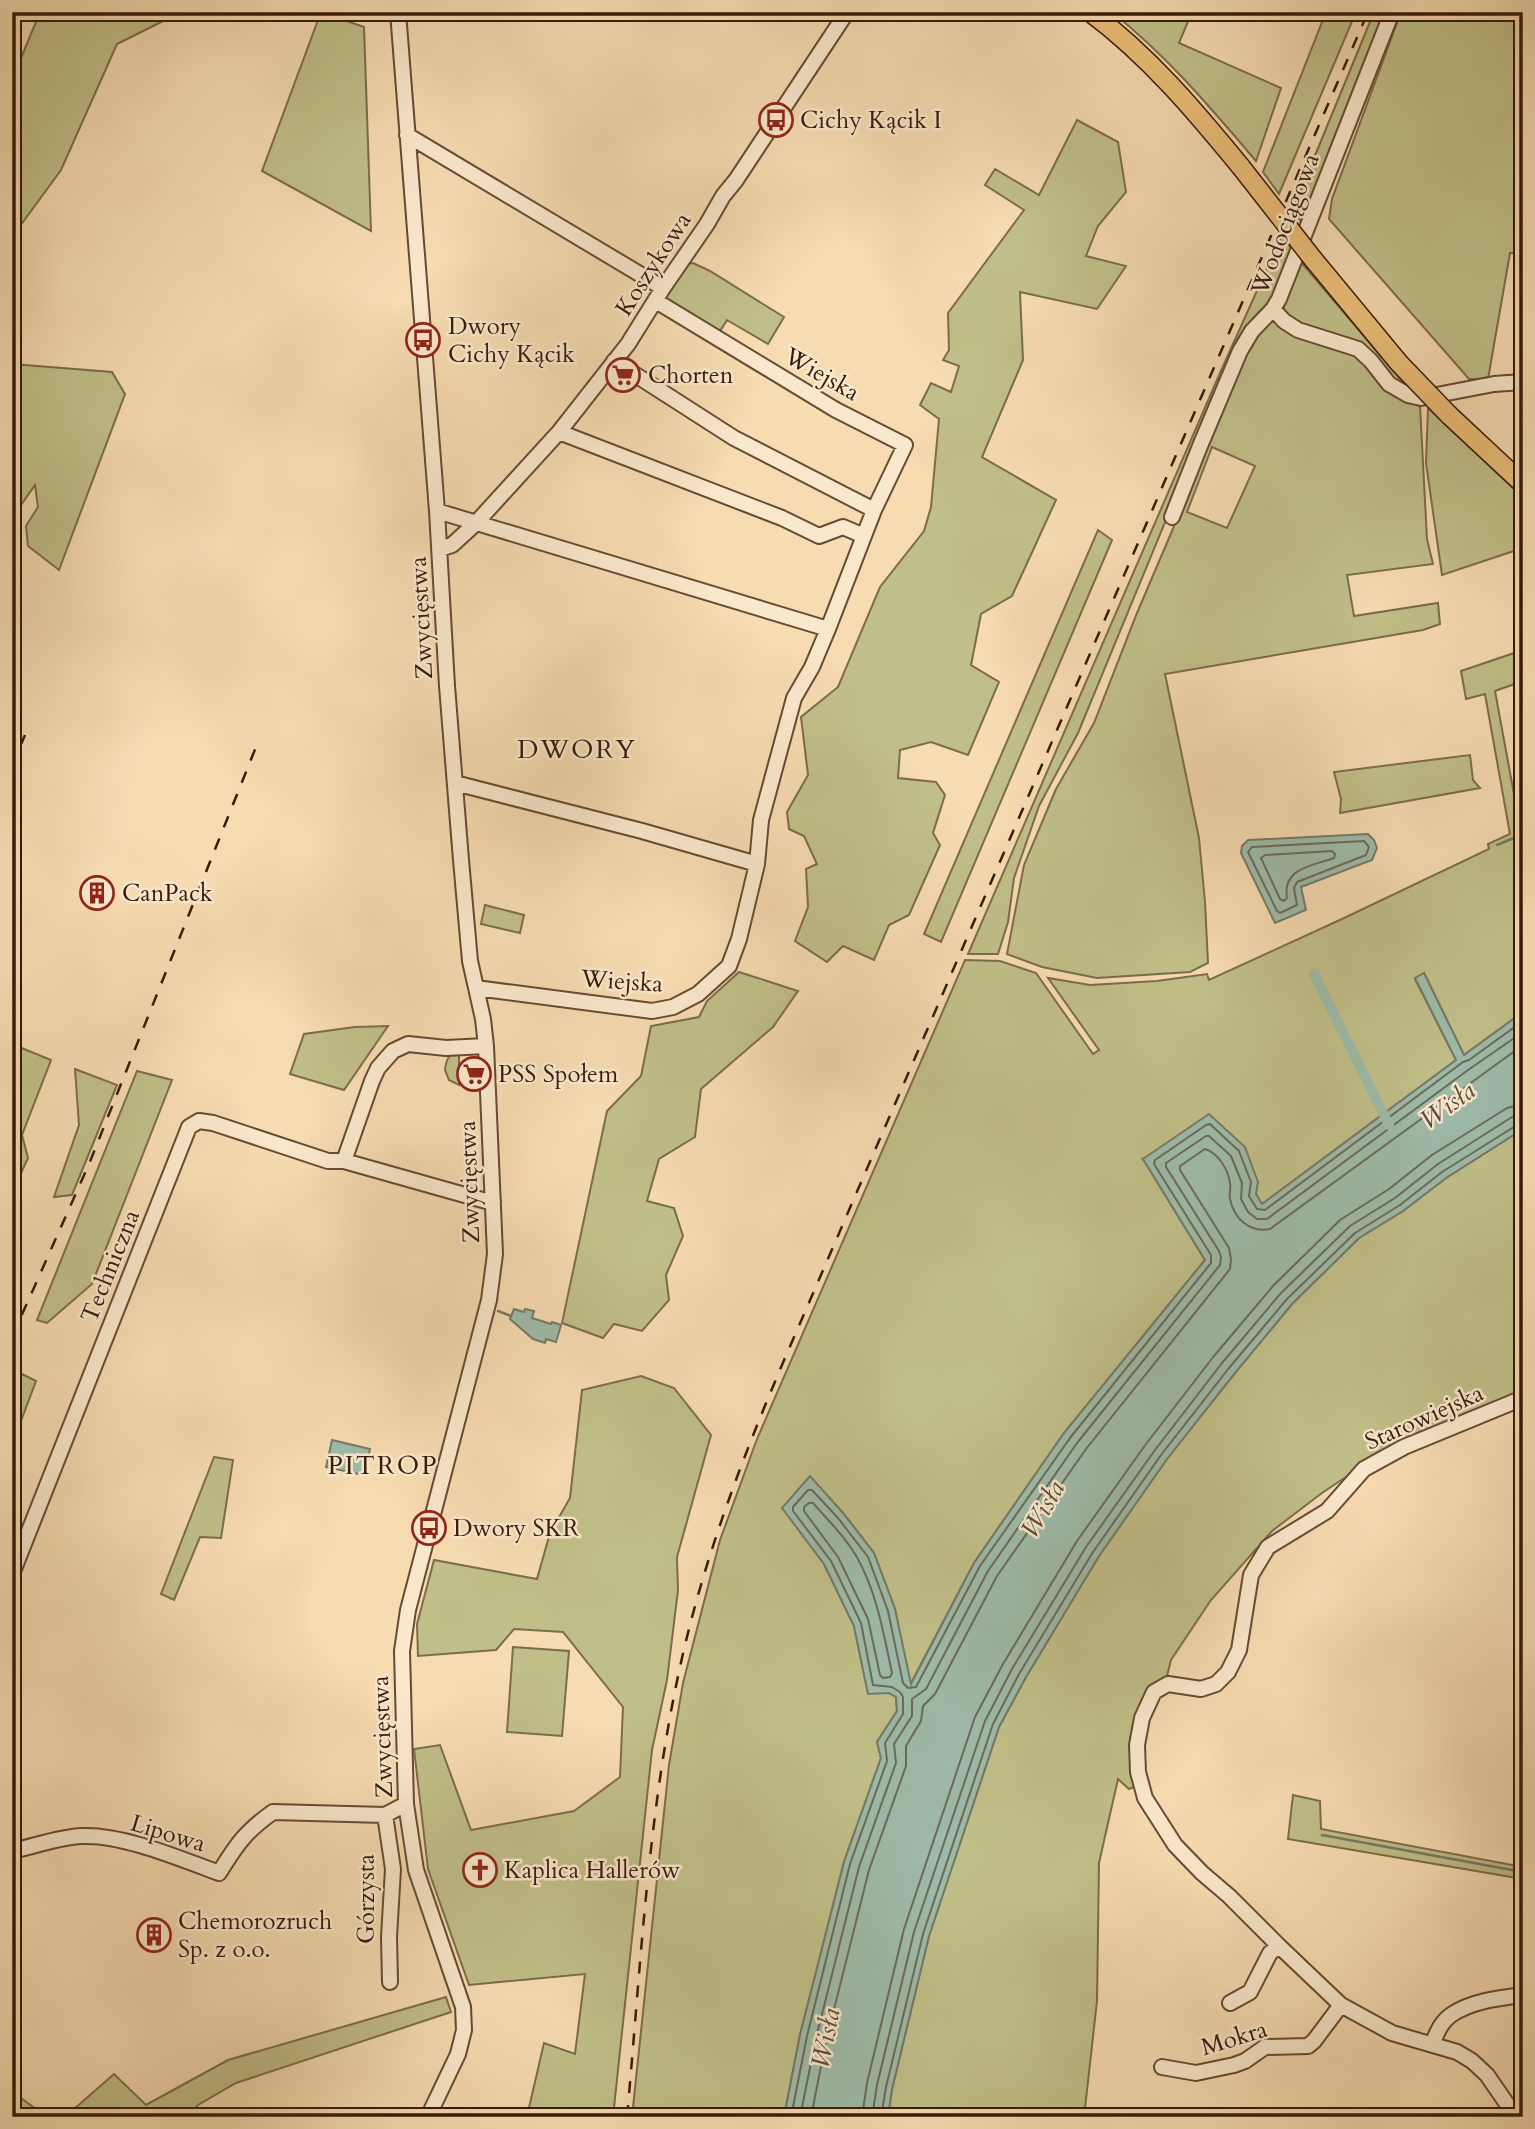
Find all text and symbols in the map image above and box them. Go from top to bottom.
bus stop icon: Cichy Kącik I [757,101,795,139]
place label: Cichy Kącik I [800,104,942,137]
street label: Wodociągowa [1243,148,1328,301]
street label: Koszykowa [608,205,700,323]
place label: Dwory Cichy Kącik [448,310,575,371]
bus stop icon: Dwory Cichy Kącik [404,321,442,359]
street label: Wiejska [777,339,866,410]
supermarket icon: Chorten [604,356,642,394]
place label: Chorten [648,359,734,392]
street label: Zwycięstwa [402,555,441,680]
district label: DWORY [517,732,637,767]
building icon: CanPack [78,874,116,912]
place label: CanPack [122,877,213,910]
street label: Wiejska [579,962,665,1001]
supermarket icon: PSS Społem [455,1055,493,1093]
place label: PSS Społem [498,1058,619,1091]
water label: Wisła [1412,1073,1482,1137]
street label: Zwycięstwa [451,1119,488,1244]
street label: Techniczna [73,1204,148,1327]
street label: Starowiejska [1360,1376,1489,1458]
district label: PITROP [327,1448,439,1483]
water label: Wisła [1012,1474,1073,1544]
bus stop icon: Dwory SKR [410,1509,448,1547]
place label: Dwory SKR [453,1512,579,1545]
street label: Zwycięstwa [364,1674,401,1799]
street label: Lipowa [126,1806,210,1861]
church icon: Kaplica Hallerów [461,1851,499,1889]
street label: Górzysta [350,1853,383,1944]
place label: Kaplica Hallerów [504,1854,680,1887]
place label: Chemorozruch Sp. z o.o. [178,1905,332,1966]
building icon: Chemorozruch Sp. z o.o. [135,1916,173,1954]
water label: Wisła [803,2005,849,2071]
street label: Mokra [1197,2013,1272,2064]

